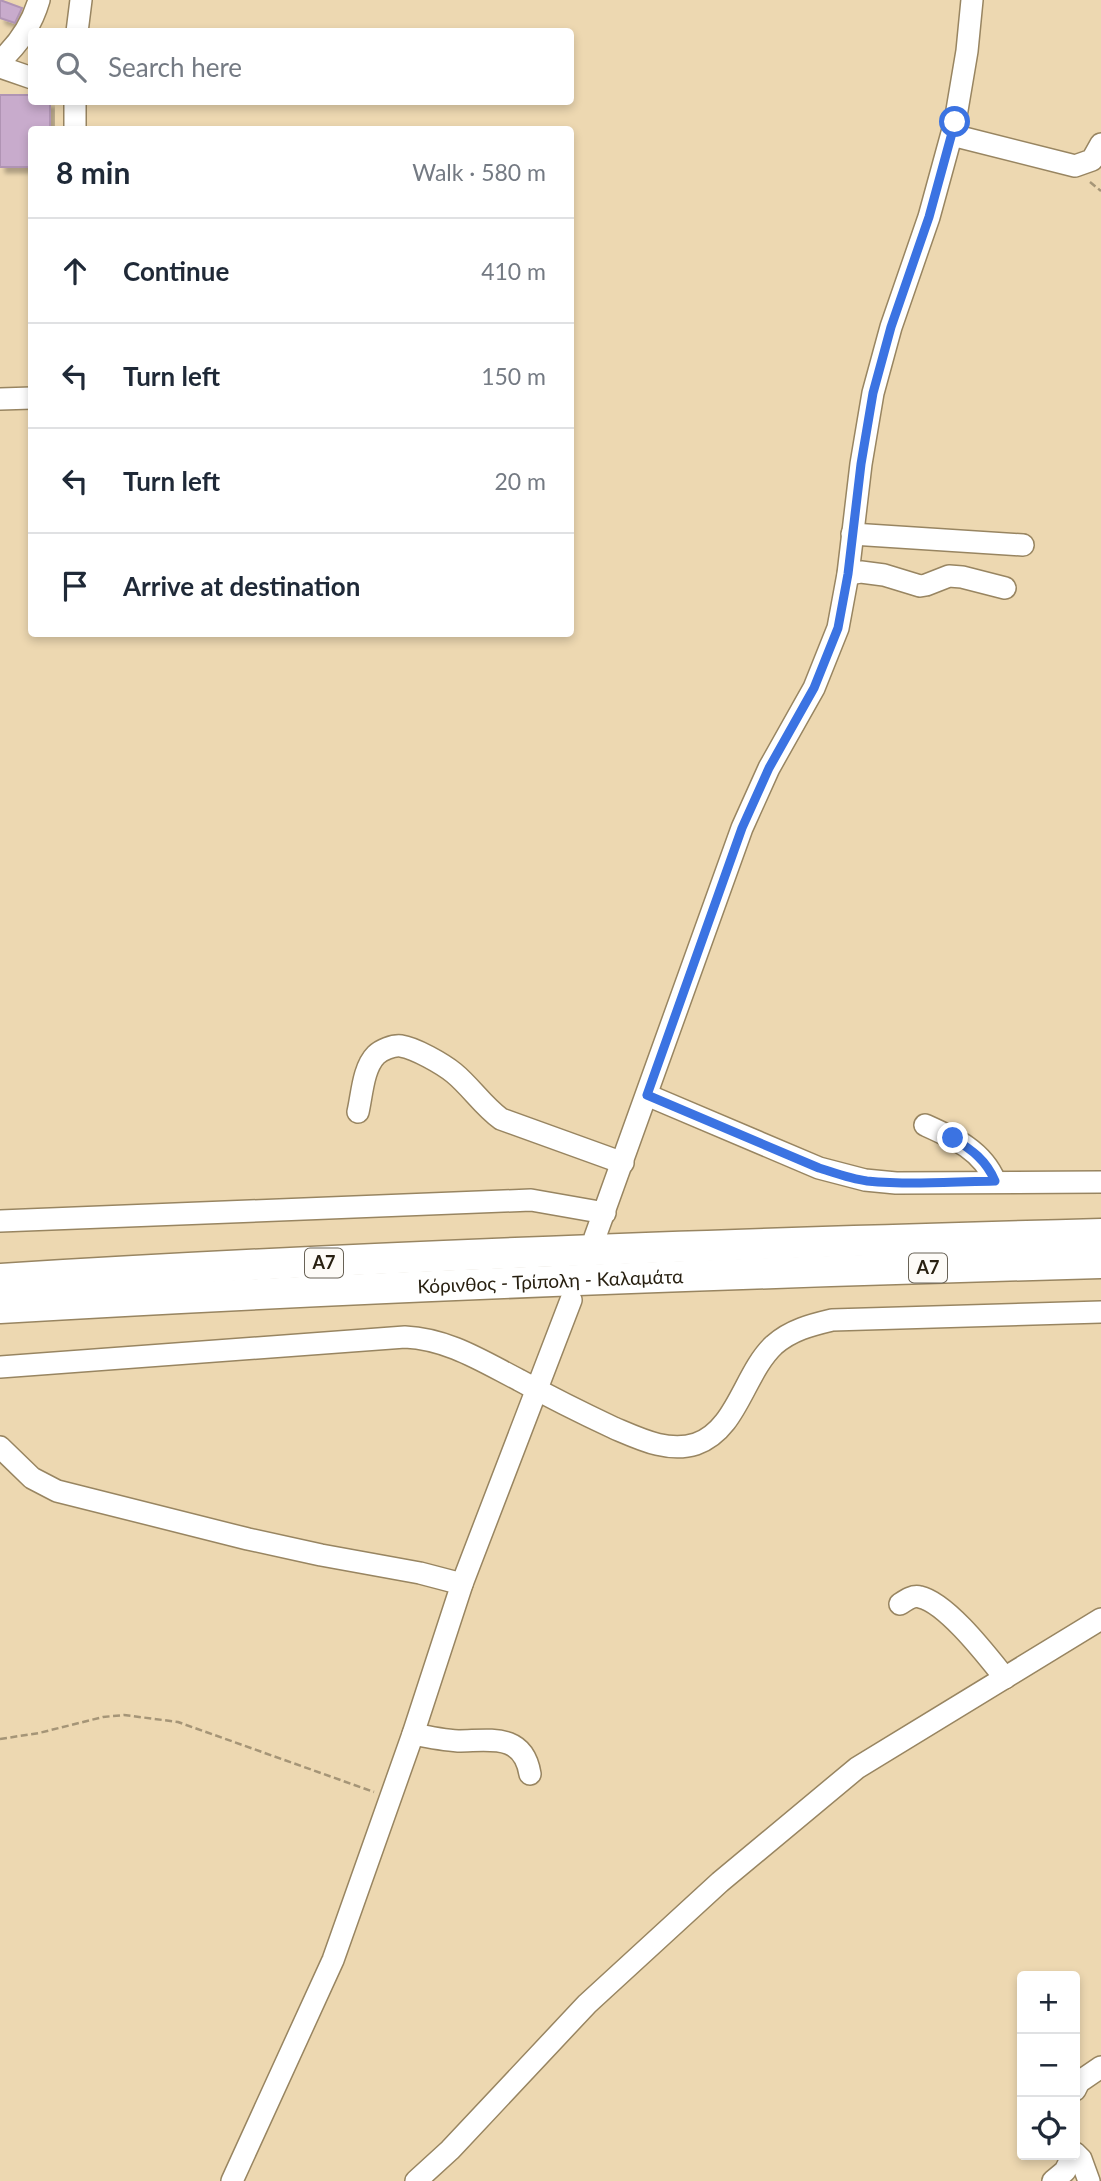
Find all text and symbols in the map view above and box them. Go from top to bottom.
search box [28,28,574,105]
icon: search [52,48,90,86]
text: Search here [108,51,242,83]
route start [939,106,970,137]
text: 8 min [56,154,130,190]
text: Walk · 580 m [412,158,546,186]
icon: ahead [56,252,94,290]
text: Continue [123,255,229,287]
text: 410 m [481,257,546,285]
icon: left [56,357,94,395]
text: Turn left [123,360,220,392]
text: 150 m [481,362,546,390]
icon: left [56,462,94,500]
text: Turn left [123,465,220,497]
text: 20 m [495,467,546,495]
icon: arrive [56,567,94,605]
text: Arrive at destination [123,570,360,602]
route end [937,1122,968,1153]
road number: Α7 [305,1248,343,1278]
road number: Α7 [909,1254,947,1282]
street label: Κόρινθος - Τρίπολη - Καλαμάτα [417,1264,684,1298]
map controls [1017,1971,1080,2160]
button: + [1017,1971,1080,2034]
button: − [1017,2034,1080,2097]
button: locate [1017,2097,1080,2160]

